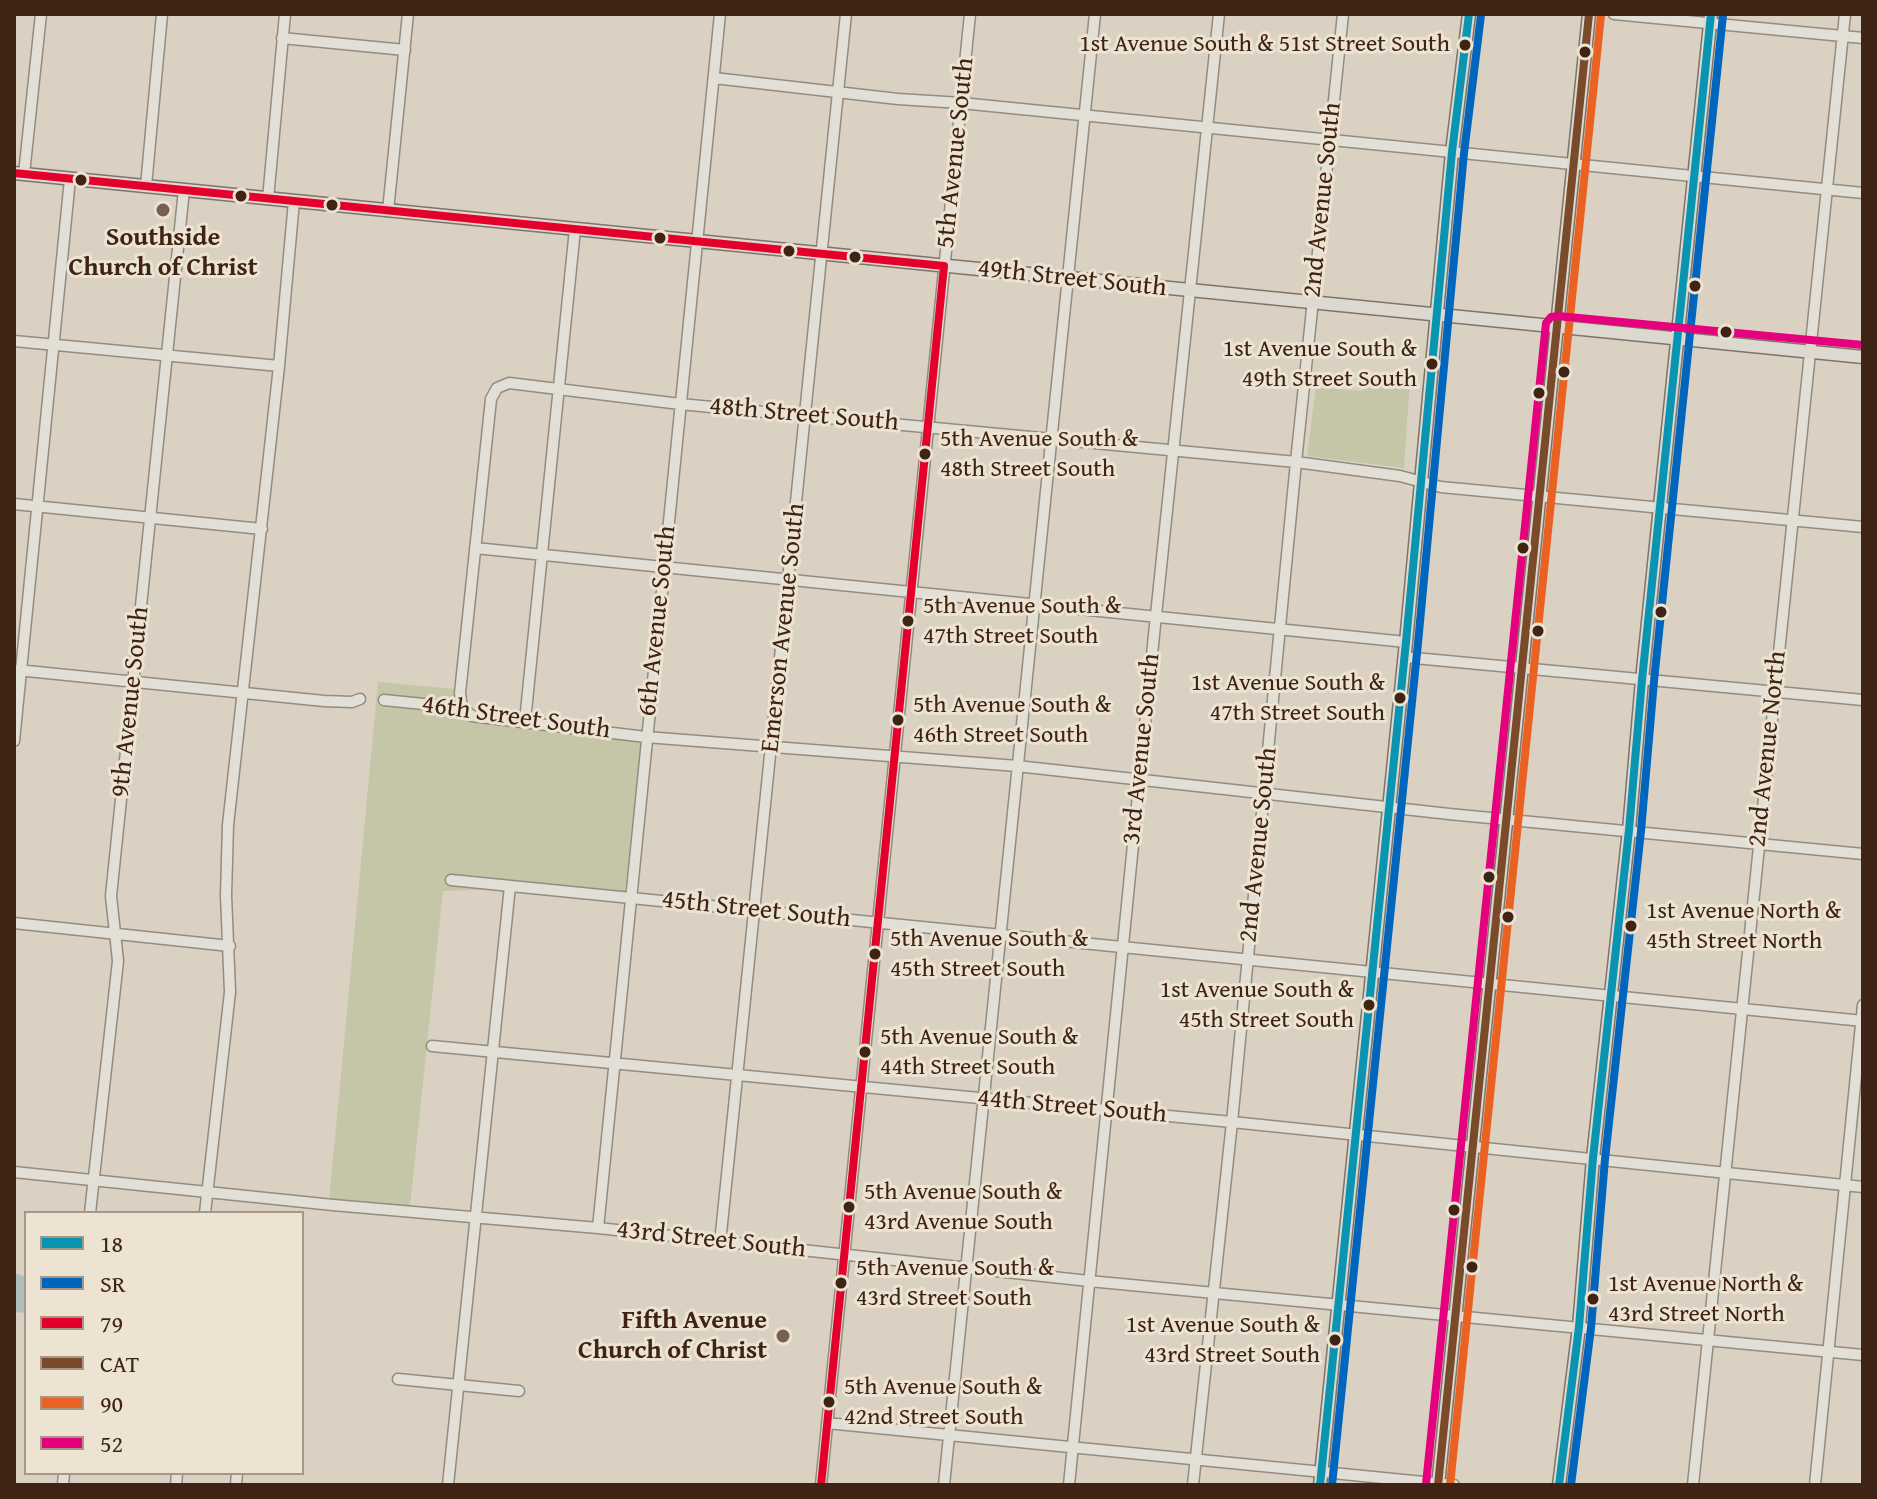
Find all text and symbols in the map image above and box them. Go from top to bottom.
place label: 1st Avenue South & 51st Street South [1079,31,1450,59]
marker: 1st Avenue South & 51st Street South [1457,37,1473,53]
unlabelled marker [1577,44,1593,60]
street label: 5th Avenue South [930,56,982,250]
street label: 2nd Avenue South [1297,101,1349,299]
unlabelled marker [73,172,89,188]
unlabelled marker [233,188,249,204]
unlabelled marker [324,197,340,213]
marker: Southside Church of Christ [154,201,172,219]
place label: Southside Church of Christ [69,222,257,284]
unlabelled marker [652,230,668,246]
unlabelled marker [781,243,797,259]
unlabelled marker [847,249,863,265]
street label: 49th Street South [976,254,1168,304]
unlabelled marker [1687,278,1703,294]
unlabelled marker [1718,324,1734,340]
place label: 1st Avenue South & 49th Street South [1223,336,1417,392]
marker: 1st Avenue South & 49th Street South [1424,356,1440,372]
unlabelled marker [1556,364,1572,380]
unlabelled marker [1531,385,1547,401]
street label: 48th Street South [708,391,900,439]
place label: 5th Avenue South & 48th Street South [940,426,1138,482]
marker: 5th Avenue South & 48th Street South [917,446,933,462]
street label: Emerson Avenue South [755,502,813,754]
street label: 6th Avenue South [632,524,684,718]
unlabelled marker [1515,540,1531,556]
place label: 5th Avenue South & 47th Street South [923,593,1121,649]
unlabelled marker [1653,604,1669,620]
street label: 9th Avenue South [105,605,157,799]
marker: 5th Avenue South & 47th Street South [900,613,916,629]
unlabelled marker [1530,623,1546,639]
street label: 2nd Avenue North [1742,649,1794,849]
street label: 3rd Avenue South [1116,652,1168,846]
place label: 1st Avenue South & 47th Street South [1191,670,1385,726]
street label: 46th Street South [420,689,612,747]
marker: 1st Avenue South & 47th Street South [1392,690,1408,706]
place label: 5th Avenue South & 46th Street South [913,692,1111,748]
marker: 5th Avenue South & 46th Street South [890,712,906,728]
street label: 2nd Avenue South [1233,746,1285,944]
unlabelled marker [1481,869,1497,885]
street label: 45th Street South [660,885,852,935]
place label: 1st Avenue North & 45th Street North [1646,898,1841,954]
unlabelled marker [1500,909,1516,925]
marker: 1st Avenue North & 45th Street North [1623,918,1639,934]
place label: 5th Avenue South & 45th Street South [890,926,1088,982]
marker: 5th Avenue South & 45th Street South [867,946,883,962]
place label: 1st Avenue South & 45th Street South [1160,977,1354,1033]
marker: 1st Avenue South & 45th Street South [1361,997,1377,1013]
place label: 5th Avenue South & 44th Street South [880,1024,1078,1080]
marker: 5th Avenue South & 44th Street South [857,1044,873,1060]
street label: 44th Street South [976,1083,1168,1131]
place label: 5th Avenue South & 43rd Avenue South [864,1179,1062,1235]
marker: 5th Avenue South & 43rd Avenue South [841,1199,857,1215]
unlabelled marker [1446,1202,1462,1218]
legend [24,1211,304,1475]
street label: 43rd Street South [615,1215,807,1265]
text: 18 [100,1226,123,1261]
place label: 5th Avenue South & 43rd Street South [856,1255,1054,1311]
unlabelled marker [1464,1259,1480,1275]
text: SR [100,1266,126,1301]
place label: 1st Avenue North & 43rd Street North [1608,1271,1803,1327]
marker: 5th Avenue South & 43rd Street South [833,1275,849,1291]
marker: 1st Avenue North & 43rd Street North [1585,1291,1601,1307]
place label: Fifth Avenue Church of Christ [578,1305,767,1366]
text: 79 [100,1306,123,1341]
place label: 1st Avenue South & 43rd Street South [1126,1312,1320,1368]
marker: Fifth Avenue Church of Christ [774,1327,792,1345]
marker: 1st Avenue South & 43rd Street South [1327,1332,1343,1348]
text: CAT [100,1346,139,1381]
place label: 5th Avenue South & 42nd Street South [844,1374,1042,1430]
text: 90 [100,1386,123,1421]
marker: 5th Avenue South & 42nd Street South [821,1394,837,1410]
text: 52 [100,1426,123,1461]

